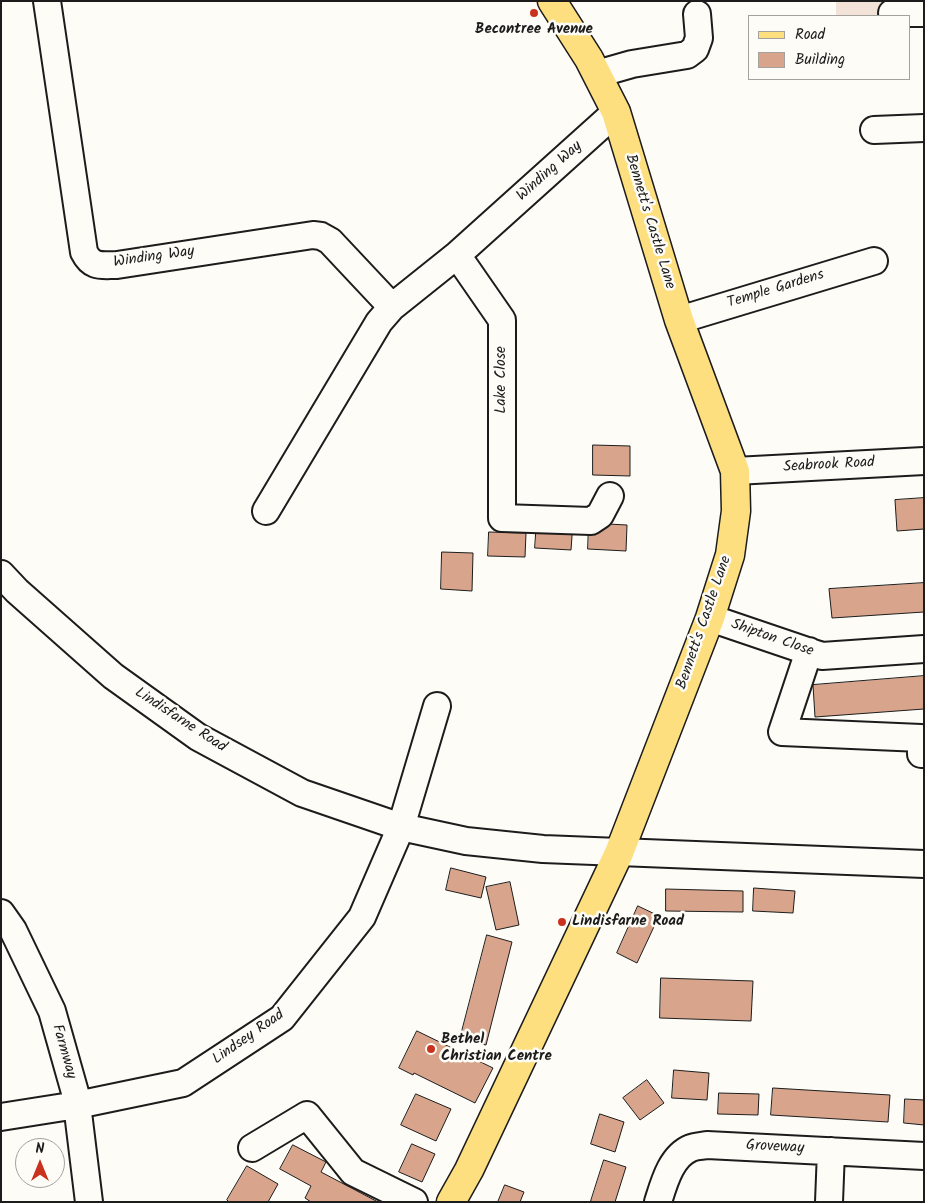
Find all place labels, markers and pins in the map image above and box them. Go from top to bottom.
marker: Becontree Avenue [528,7,540,19]
place label: Becontree Avenue [475,21,593,39]
place label: Lindisfarne Road [572,913,684,931]
marker: Lindisfarne Road [556,916,568,928]
place label: Bethel Christian Centre [441,1031,552,1066]
marker: Bethel Christian Centre [425,1043,437,1055]

